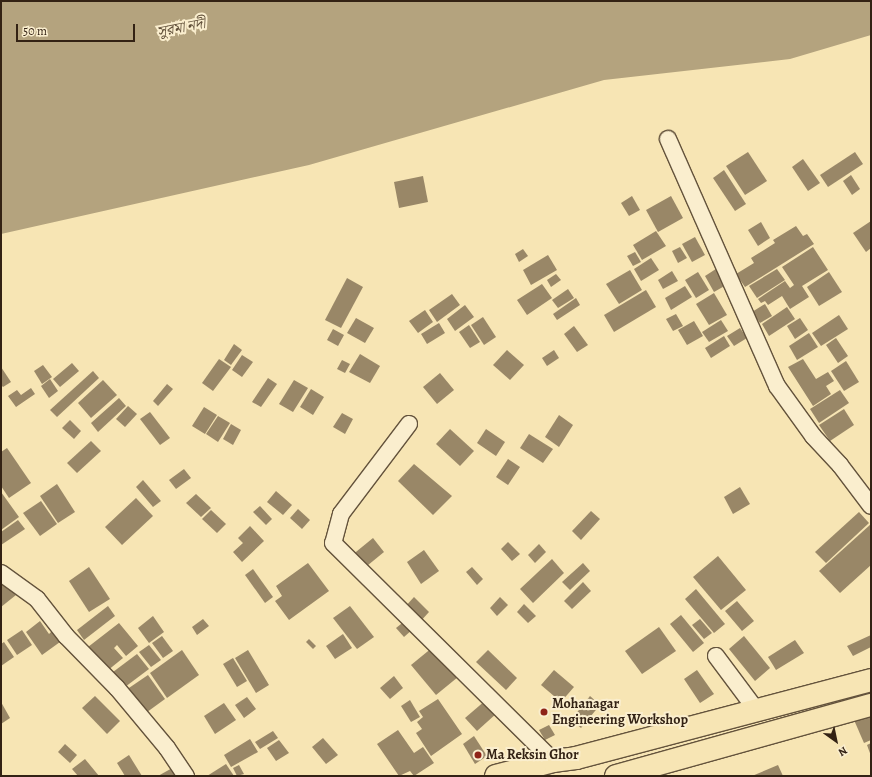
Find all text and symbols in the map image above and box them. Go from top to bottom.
water label: সুরমা নদী [155,15,207,41]
scale bar [18,16,137,42]
text: 50 m [23,23,47,39]
place label: Mohanagar Engineering Workshop [552,696,688,728]
marker: Mohanagar Engineering Workshop [539,707,549,717]
north arrow [816,721,856,761]
text: N [835,743,850,760]
place label: Ma Reksin Ghor [486,747,579,763]
marker: Ma Reksin Ghor [473,750,483,760]

